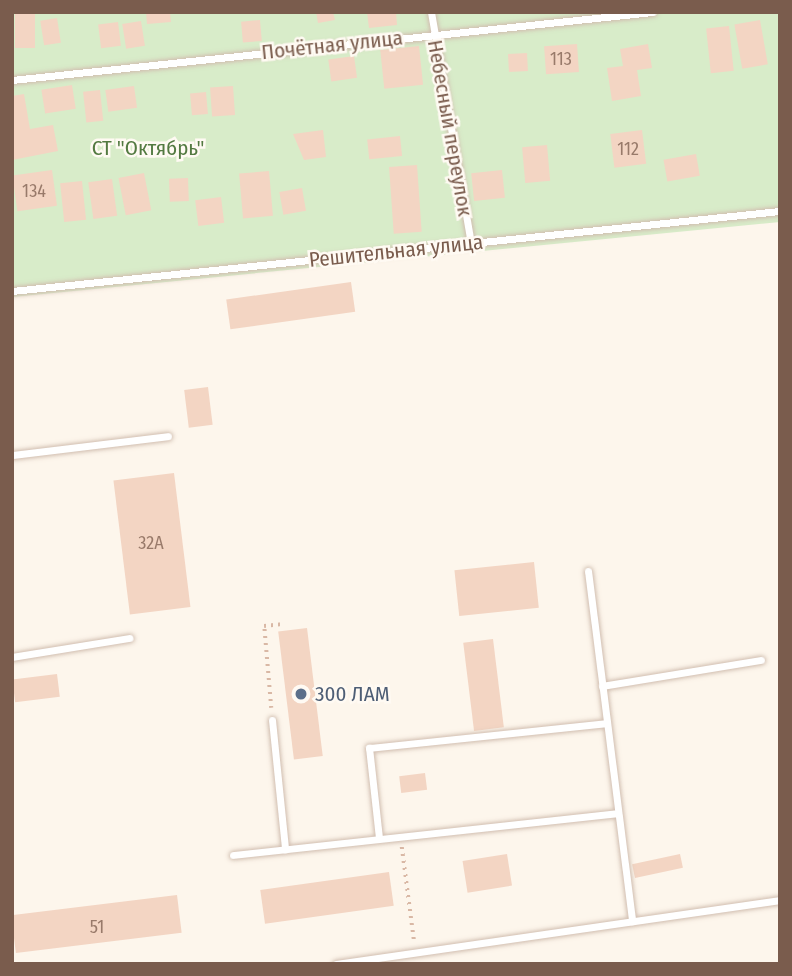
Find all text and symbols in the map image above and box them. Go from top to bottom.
street label: Почётная улица [260,25,404,65]
street label: Небесный переулок [422,38,478,218]
house number: 113 [550,48,572,70]
park label: СТ "Октябрь" [92,135,204,161]
house number: 112 [617,138,639,160]
house number: 134 [22,180,46,202]
street label: Решительная улица [308,229,484,273]
house number: 32А [138,532,164,554]
place label: 300 ЛАМ [315,681,390,707]
marker: 300 ЛАМ [293,686,309,702]
house number: 51 [90,916,104,938]

